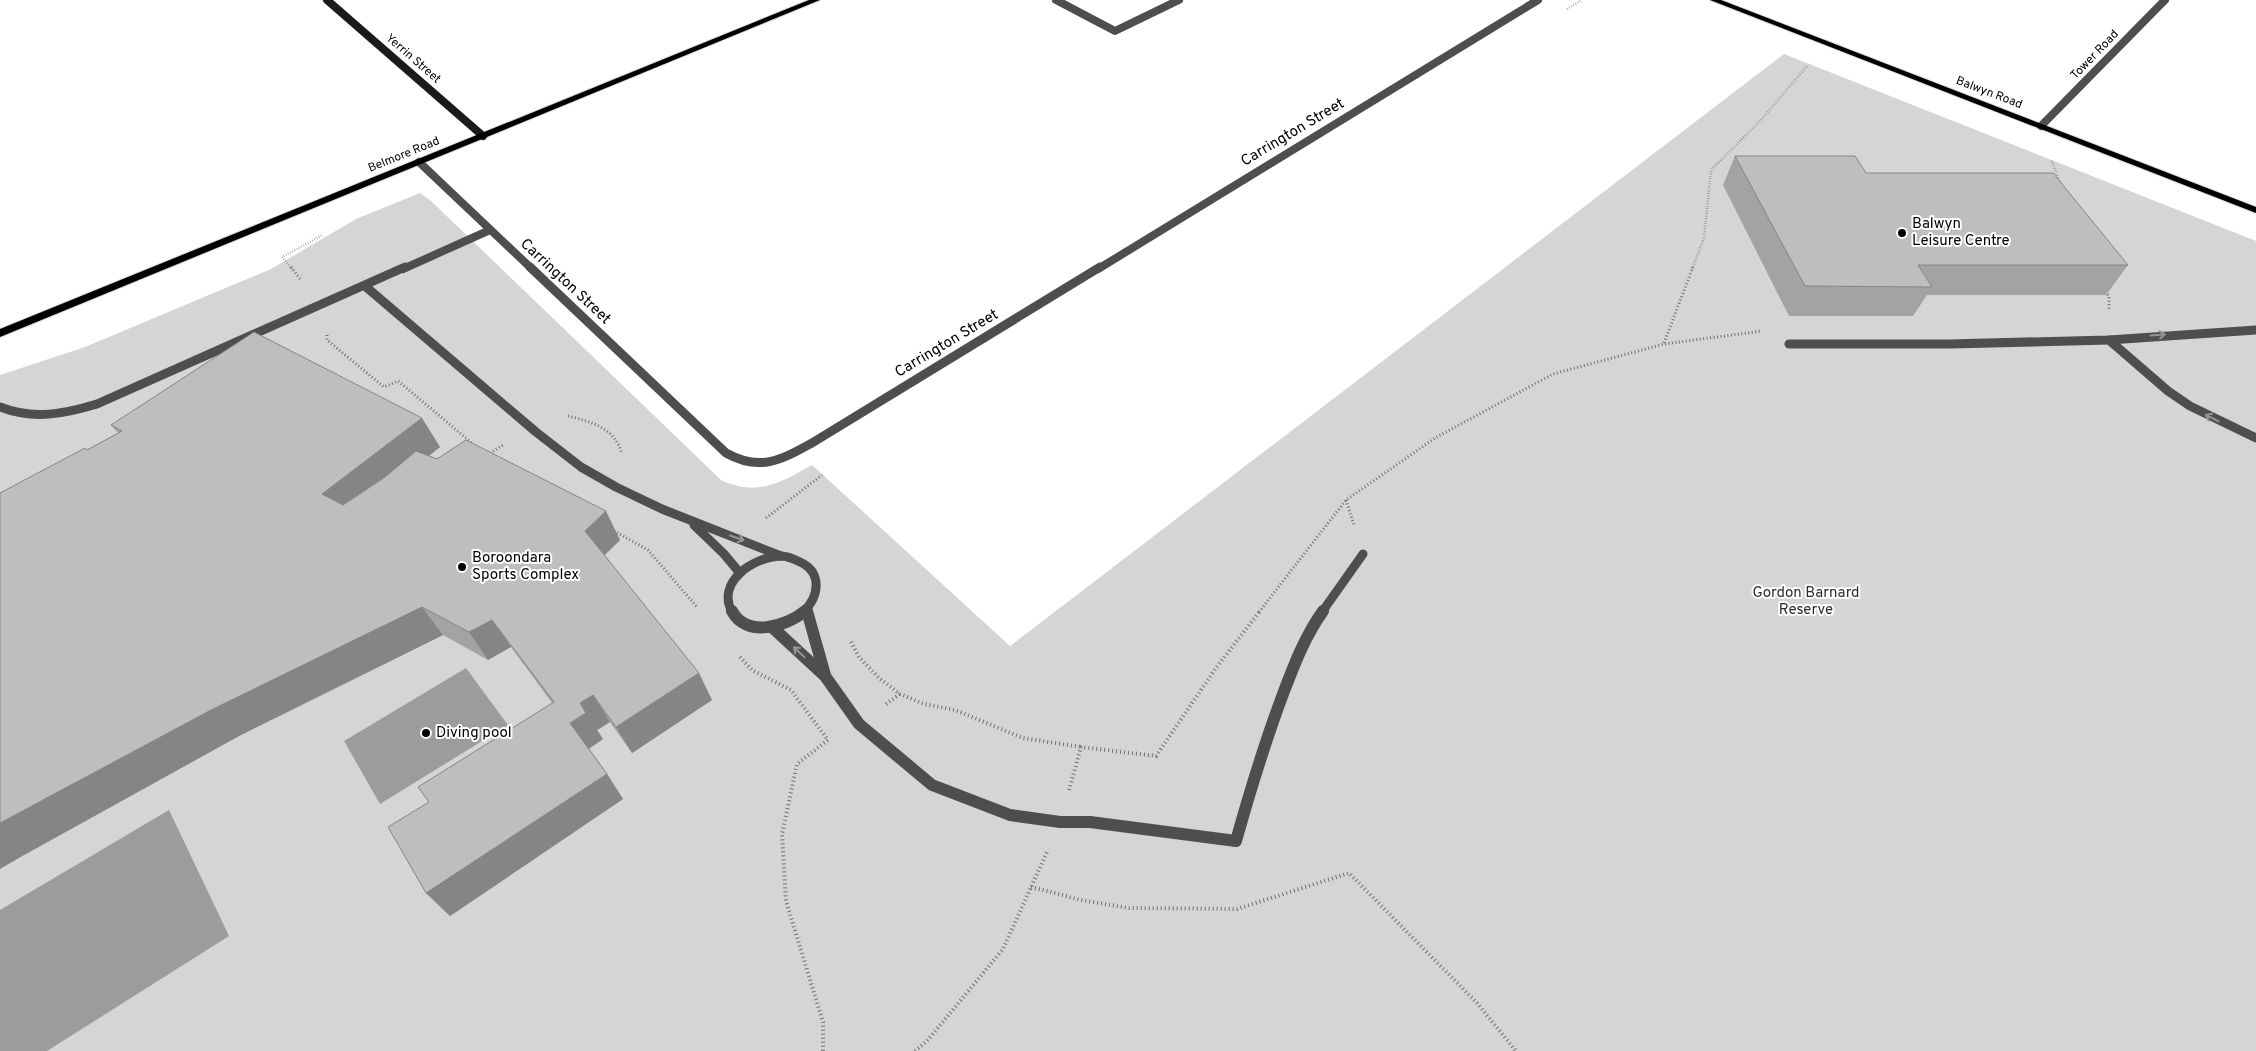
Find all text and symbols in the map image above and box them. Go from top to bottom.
street label: Tower Road [2067,27,2123,83]
street label: Yerrin Street [382,31,444,87]
street label: Balwyn Road [1954,73,2024,113]
street label: Carrington Street [1238,95,1348,171]
street label: Belmore Road [366,133,442,177]
place label: Balwyn Leisure Centre [1912,215,2010,251]
marker: Balwyn Leisure Centre [1896,227,1908,239]
street label: Carrington Street [516,235,614,329]
street label: Carrington Street [892,306,1002,382]
one-way arrow [2149,331,2165,340]
one-way arrow [2204,413,2219,423]
one-way arrow [728,534,744,543]
place label: Boroondara Sports Complex [472,549,579,585]
marker: Boroondara Sports Complex [456,561,468,573]
park label: Gordon Barnard Reserve [1752,584,1860,620]
one-way arrow [792,646,805,658]
place label: Diving pool [436,724,512,743]
marker: Diving pool [420,727,432,739]

